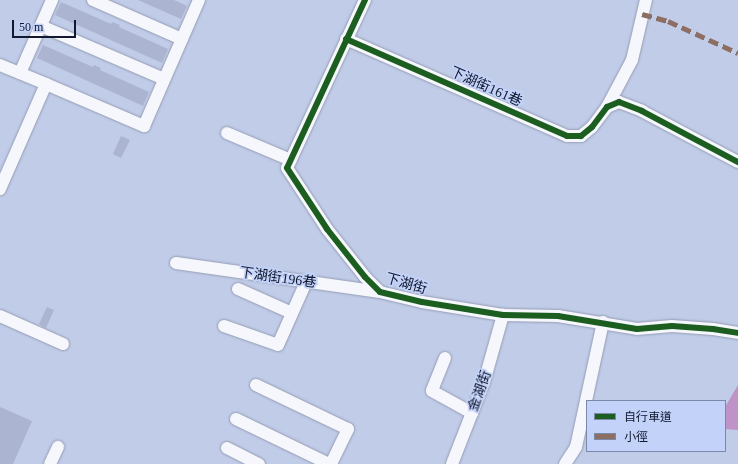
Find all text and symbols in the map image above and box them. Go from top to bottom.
scale bar [14,12,78,38]
text: 50 m [19,20,43,34]
street label: 下湖街161巷 [447,64,525,110]
street label: 下湖街196巷 [239,264,317,292]
street label: 下湖街 [383,270,429,298]
street label: 金湖街 [465,368,495,414]
legend [586,400,726,452]
text: 自行車道 [624,410,672,424]
text: 小徑 [624,430,648,444]

